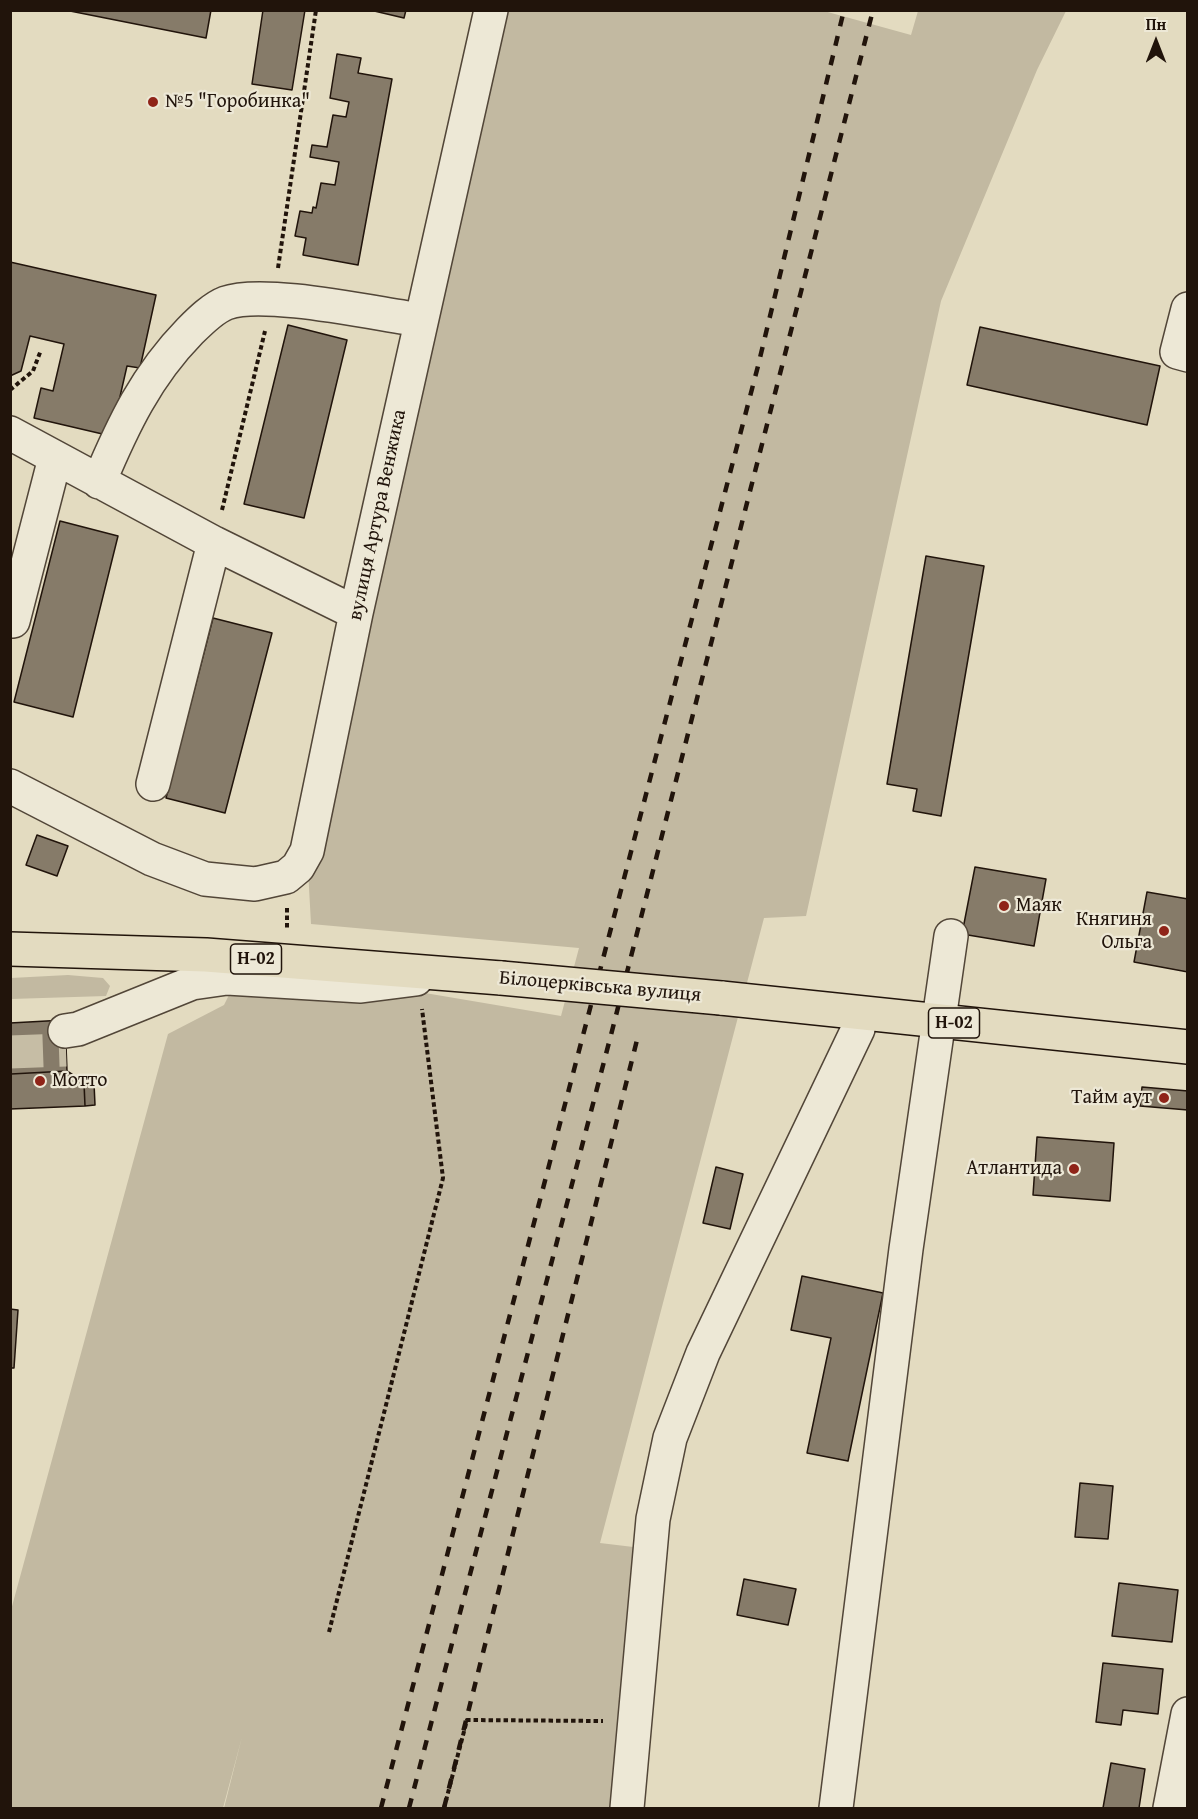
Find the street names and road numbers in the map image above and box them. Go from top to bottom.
street label: вулиця Артура Венжика [344,407,412,623]
road number: Н-02 [230,944,282,974]
street label: Білоцерківська вулиця [498,966,702,1008]
road number: Н-02 [928,1008,980,1038]

